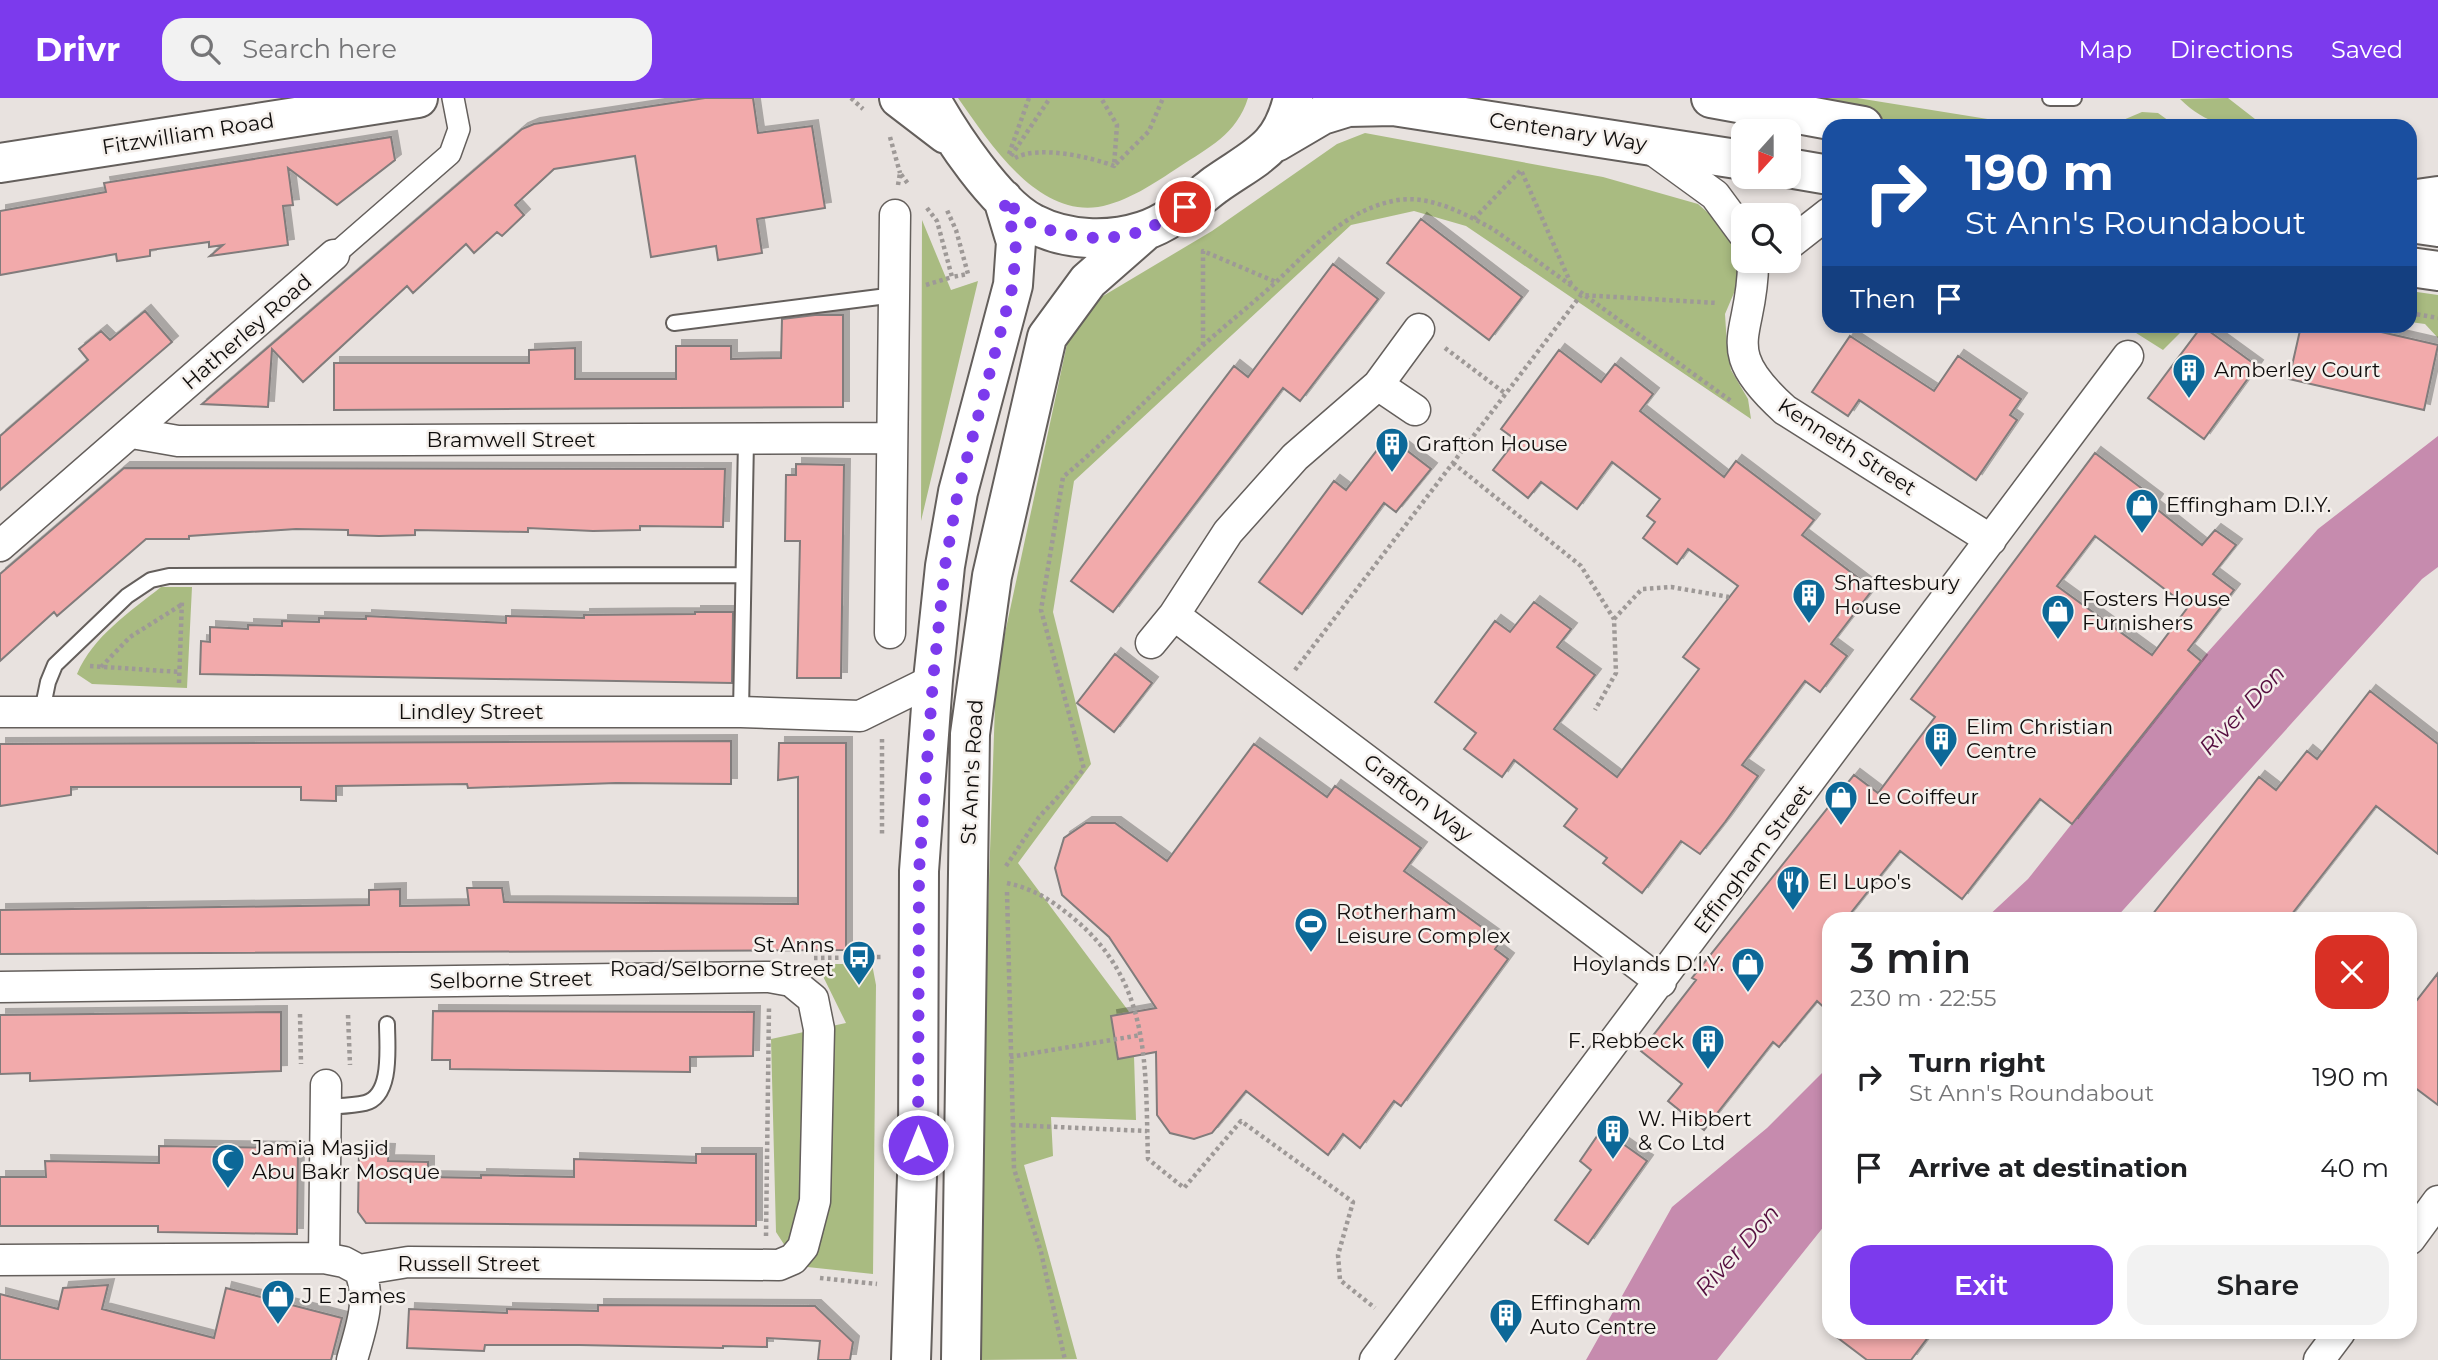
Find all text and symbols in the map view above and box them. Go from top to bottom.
search box [162,18,652,81]
text: Drivr [35,29,120,69]
icon: search [186,30,224,68]
text: Search here [242,33,397,65]
text: Map [2079,35,2132,64]
text: Directions [2170,35,2293,64]
text: Saved [2331,35,2403,64]
street label: Centenary Way [1487,107,1649,156]
street label: Fitzwilliam Road [100,108,276,159]
north arrow [1731,119,1801,189]
map controls [1731,119,1801,273]
text: 190 m [1965,143,2114,202]
icon: right [1850,147,1941,238]
pin [1155,177,1215,237]
icon: arrive [1166,188,1204,226]
button: search [1731,203,1801,273]
text: St Ann's Roundabout [1965,203,2306,242]
street label: Hatherley Road [177,269,316,395]
icon: arrive [1930,280,1968,318]
text: Then [1850,283,1916,315]
building icon: Amberley Court [2170,351,2208,400]
place label: Amberley Court [2214,357,2381,382]
street label: Kenneth Street [1773,393,1921,501]
building icon: Grafton House [1373,425,1411,474]
street label: Bramwell Street [427,427,595,452]
place label: Grafton House [1416,431,1568,456]
shop icon: Effingham D.I.Y. [2123,486,2161,535]
place label: Effingham D.I.Y. [2166,492,2331,517]
place label: Shaftesbury House [1834,570,1960,619]
building icon: Shaftesbury House [1790,576,1828,625]
place label: Fosters House Furnishers [2082,586,2231,635]
shop icon: Fosters House Furnishers [2039,592,2077,641]
water label: River Don [2193,659,2291,761]
street label: Lindley Street [398,699,544,724]
street label: St Ann's Road [955,699,988,845]
place label: Elim Christian Centre [1966,714,2113,763]
building icon: Elim Christian Centre [1922,720,1960,769]
street label: Grafton Way [1359,749,1478,847]
shop icon: Le Coiffeur [1822,778,1860,827]
street label: Effingham Street [1688,779,1817,938]
place label: Le Coiffeur [1866,784,1979,809]
restaurant icon: El Lupo's [1774,863,1812,912]
place label: El Lupo's [1818,869,1911,894]
place label: Rotherham Leisure Complex [1336,899,1511,948]
sports icon: Rotherham Leisure Complex [1292,905,1330,954]
place label: St Anns Road/Selborne Street [610,932,834,981]
text: 3 min [1850,932,1971,984]
button: close [2315,935,2389,1009]
bus stop icon: St Anns Road/Selborne Street [840,938,878,987]
shop icon: Hoylands D.I.Y. [1729,945,1767,994]
place label: Hoylands D.I.Y. [1572,951,1724,976]
street label: Selborne Street [429,966,593,993]
text: 230 m · 22:55 [1850,984,1996,1012]
building icon: F. Rebbeck [1689,1022,1727,1071]
place label: F. Rebbeck [1568,1028,1684,1053]
text: Turn right [1909,1047,2045,1079]
icon: right [1850,1058,1888,1096]
text: 190 m [2312,1061,2389,1093]
text: St Ann's Roundabout [1909,1079,2154,1107]
place label: W. Hibbert & Co Ltd [1638,1106,1752,1155]
position arrow [881,1108,955,1182]
building icon: W. Hibbert & Co Ltd [1594,1112,1632,1161]
place label: Jamia Masjid Abu Bakr Mosque [251,1135,440,1184]
mosque icon: Jamia Masjid Abu Bakr Mosque [209,1141,247,1190]
icon: arrive [1850,1149,1888,1187]
text: Arrive at destination [1909,1152,2188,1184]
text: 40 m [2320,1152,2389,1184]
water label: River Don [1689,1199,1785,1301]
button: Exit [1850,1245,2113,1325]
button: Share [2127,1245,2389,1325]
street label: Russell Street [398,1251,540,1276]
shop icon: J E James [259,1277,297,1326]
place label: J E James [301,1283,406,1308]
place label: Effingham Auto Centre [1530,1290,1656,1339]
building icon: Effingham Auto Centre [1487,1296,1525,1345]

